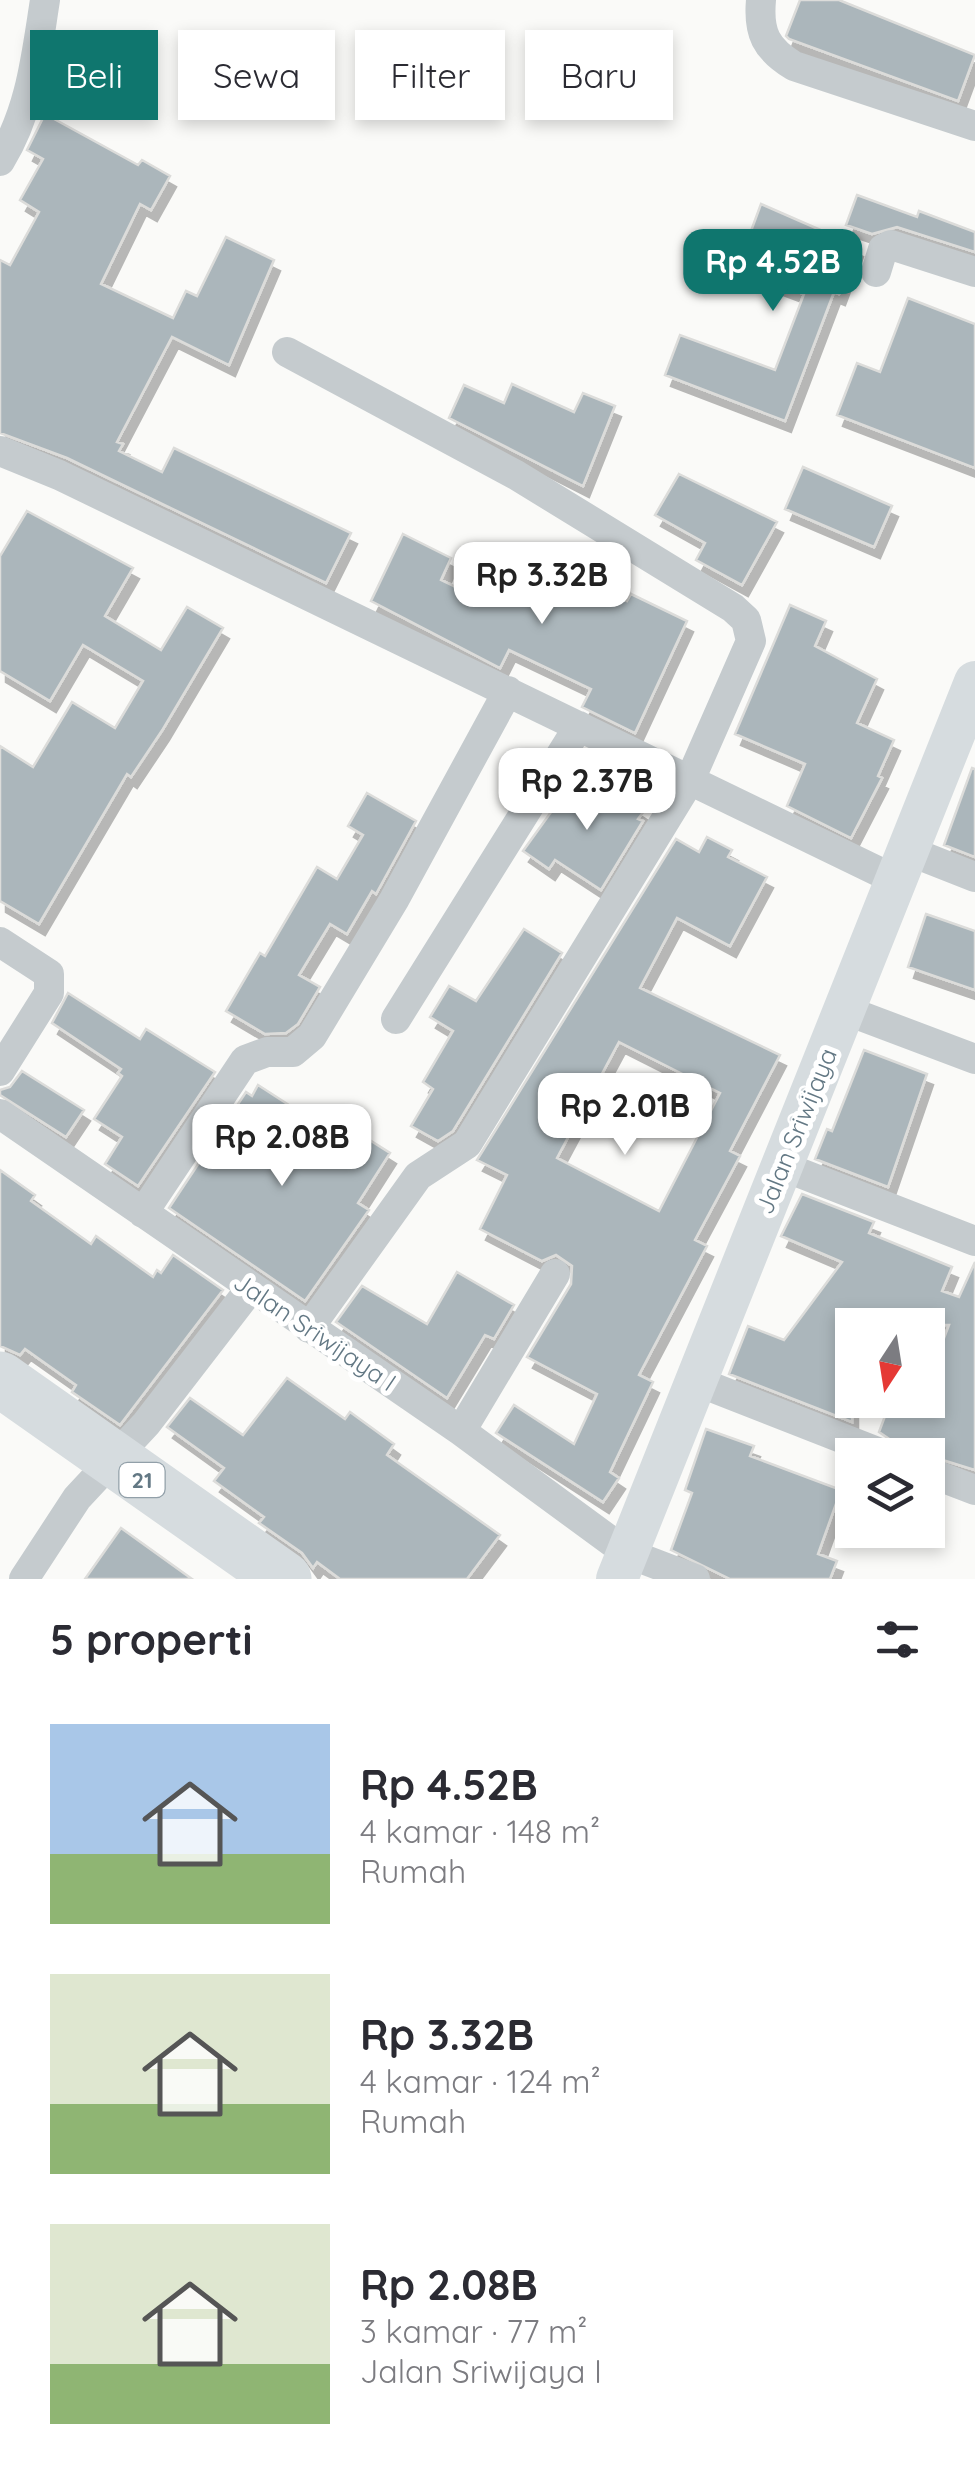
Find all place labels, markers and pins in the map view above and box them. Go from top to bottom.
pin: Rp 4.52B [670,229,876,314]
pin: Rp 3.32B [439,542,645,627]
pin: Rp 2.37B [484,748,690,833]
pin: Rp 2.01B [522,1073,728,1158]
pin: Rp 2.08B [179,1104,385,1189]

